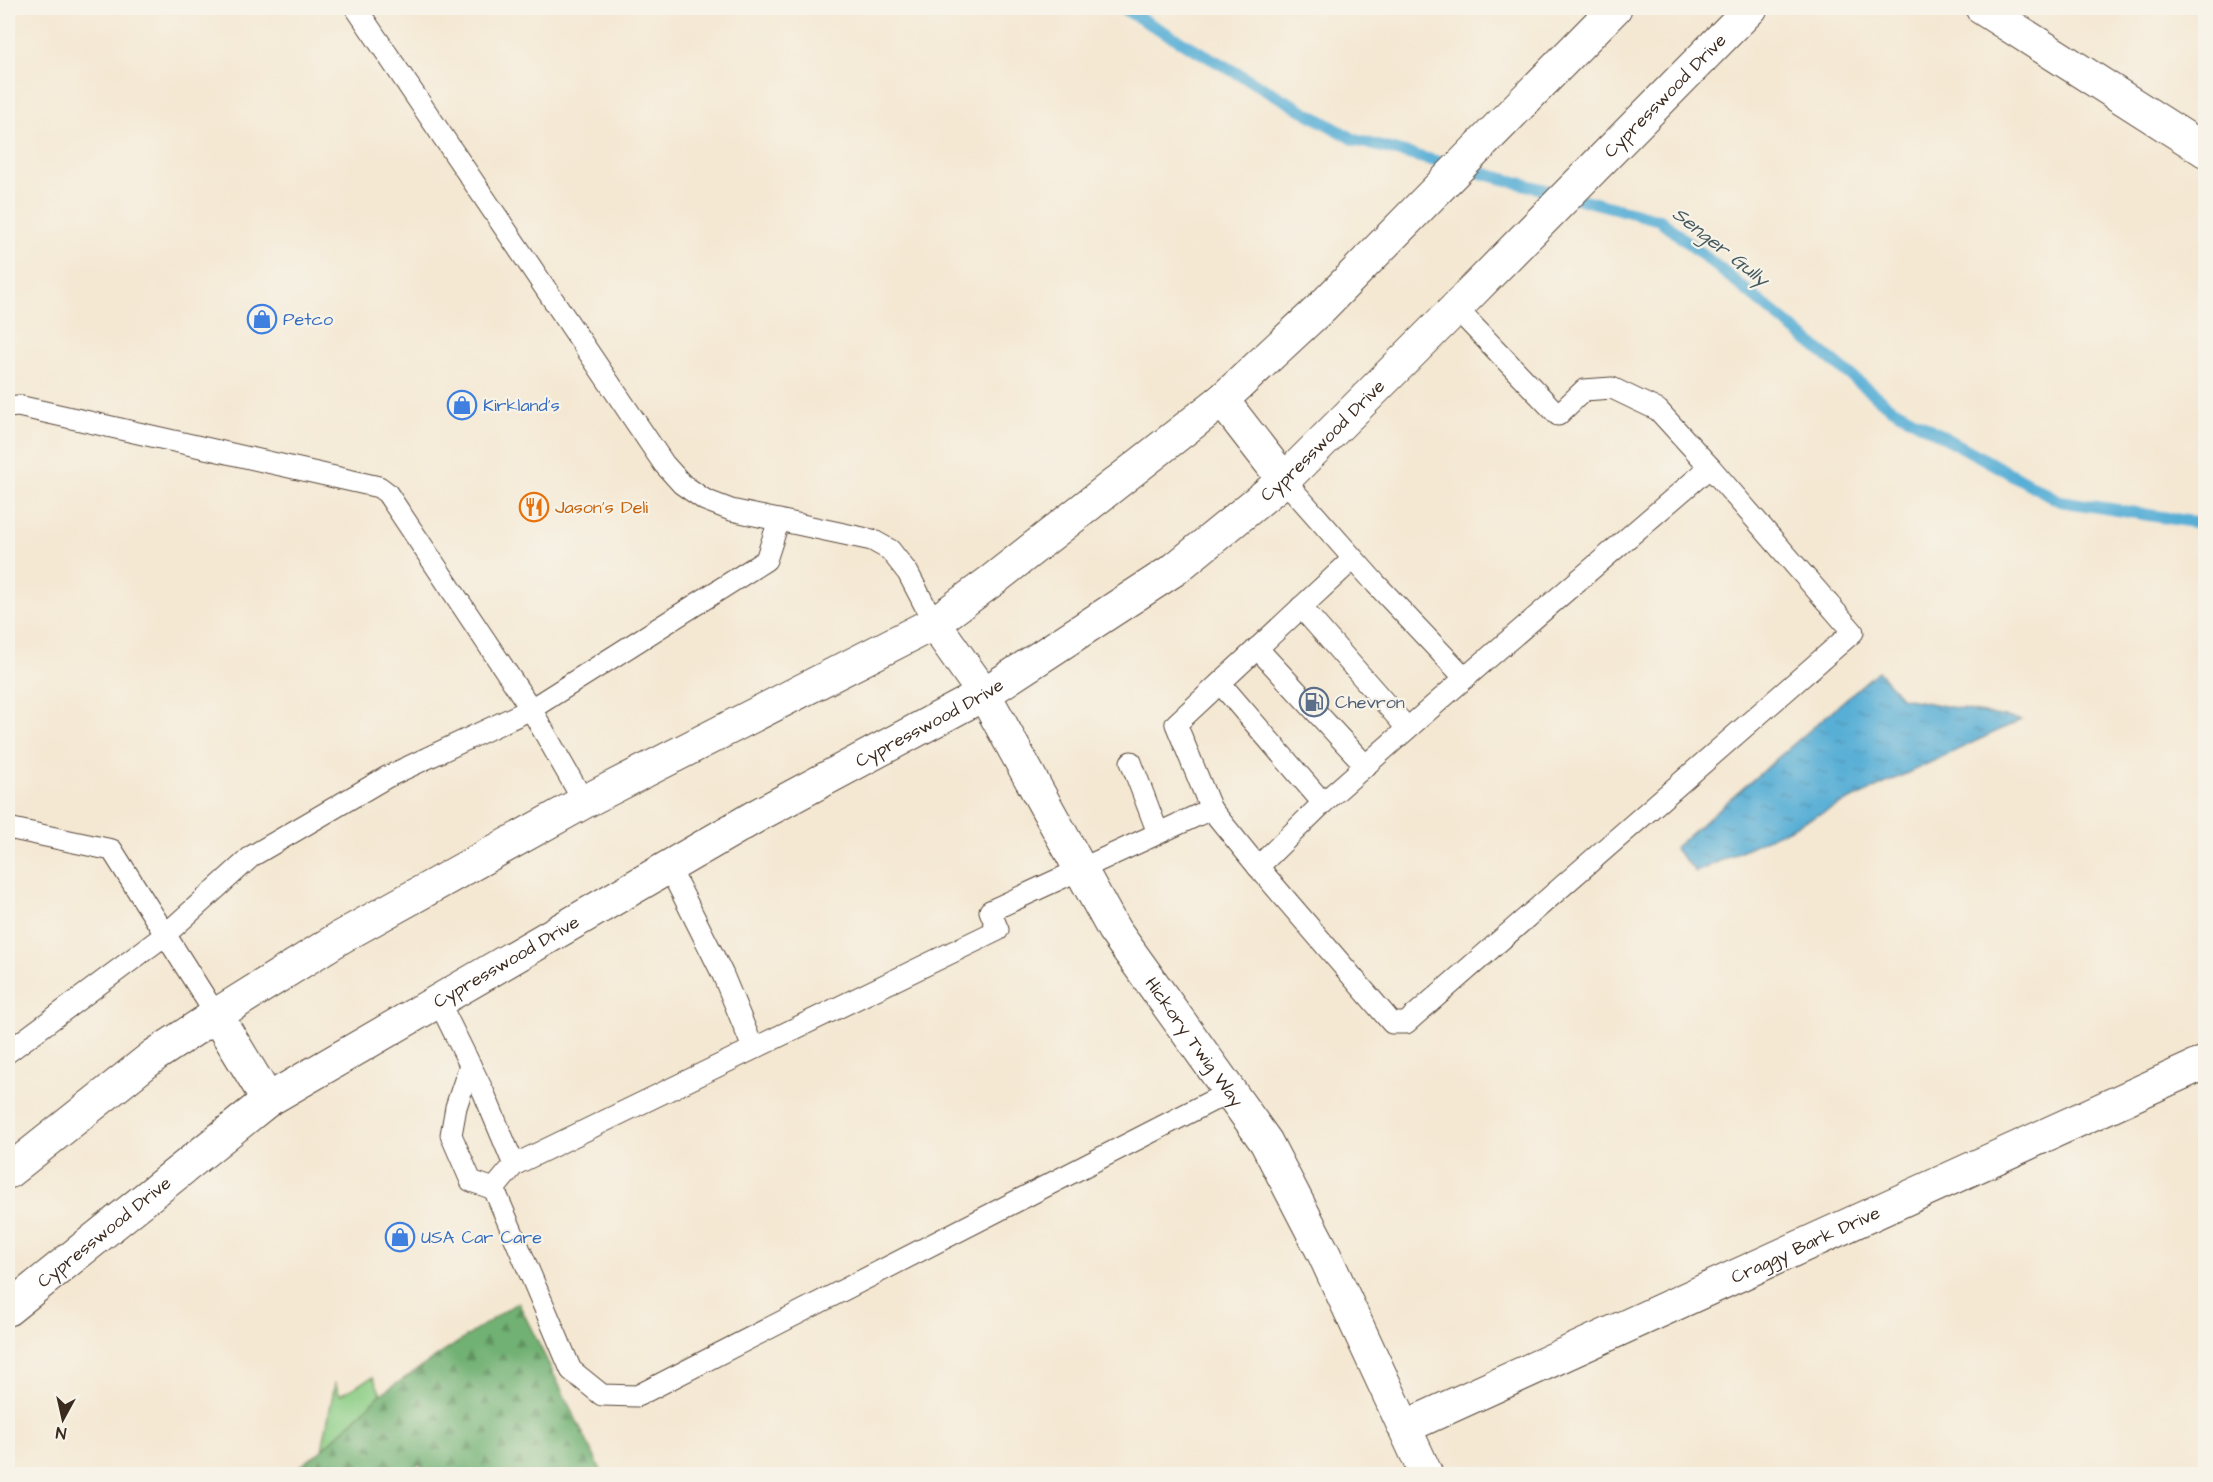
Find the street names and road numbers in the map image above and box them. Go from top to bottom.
street label: Cypresswood Drive [1598,28,1732,164]
street label: Cypresswood Drive [1255,374,1391,507]
street label: Cypresswood Drive [851,672,1009,774]
street label: Cypresswood Drive [429,910,584,1014]
street label: Hickory Twig Way [1139,972,1249,1113]
street label: Cypresswood Drive [32,1171,177,1294]
street label: Craggy Bark Drive [1727,1200,1884,1290]

